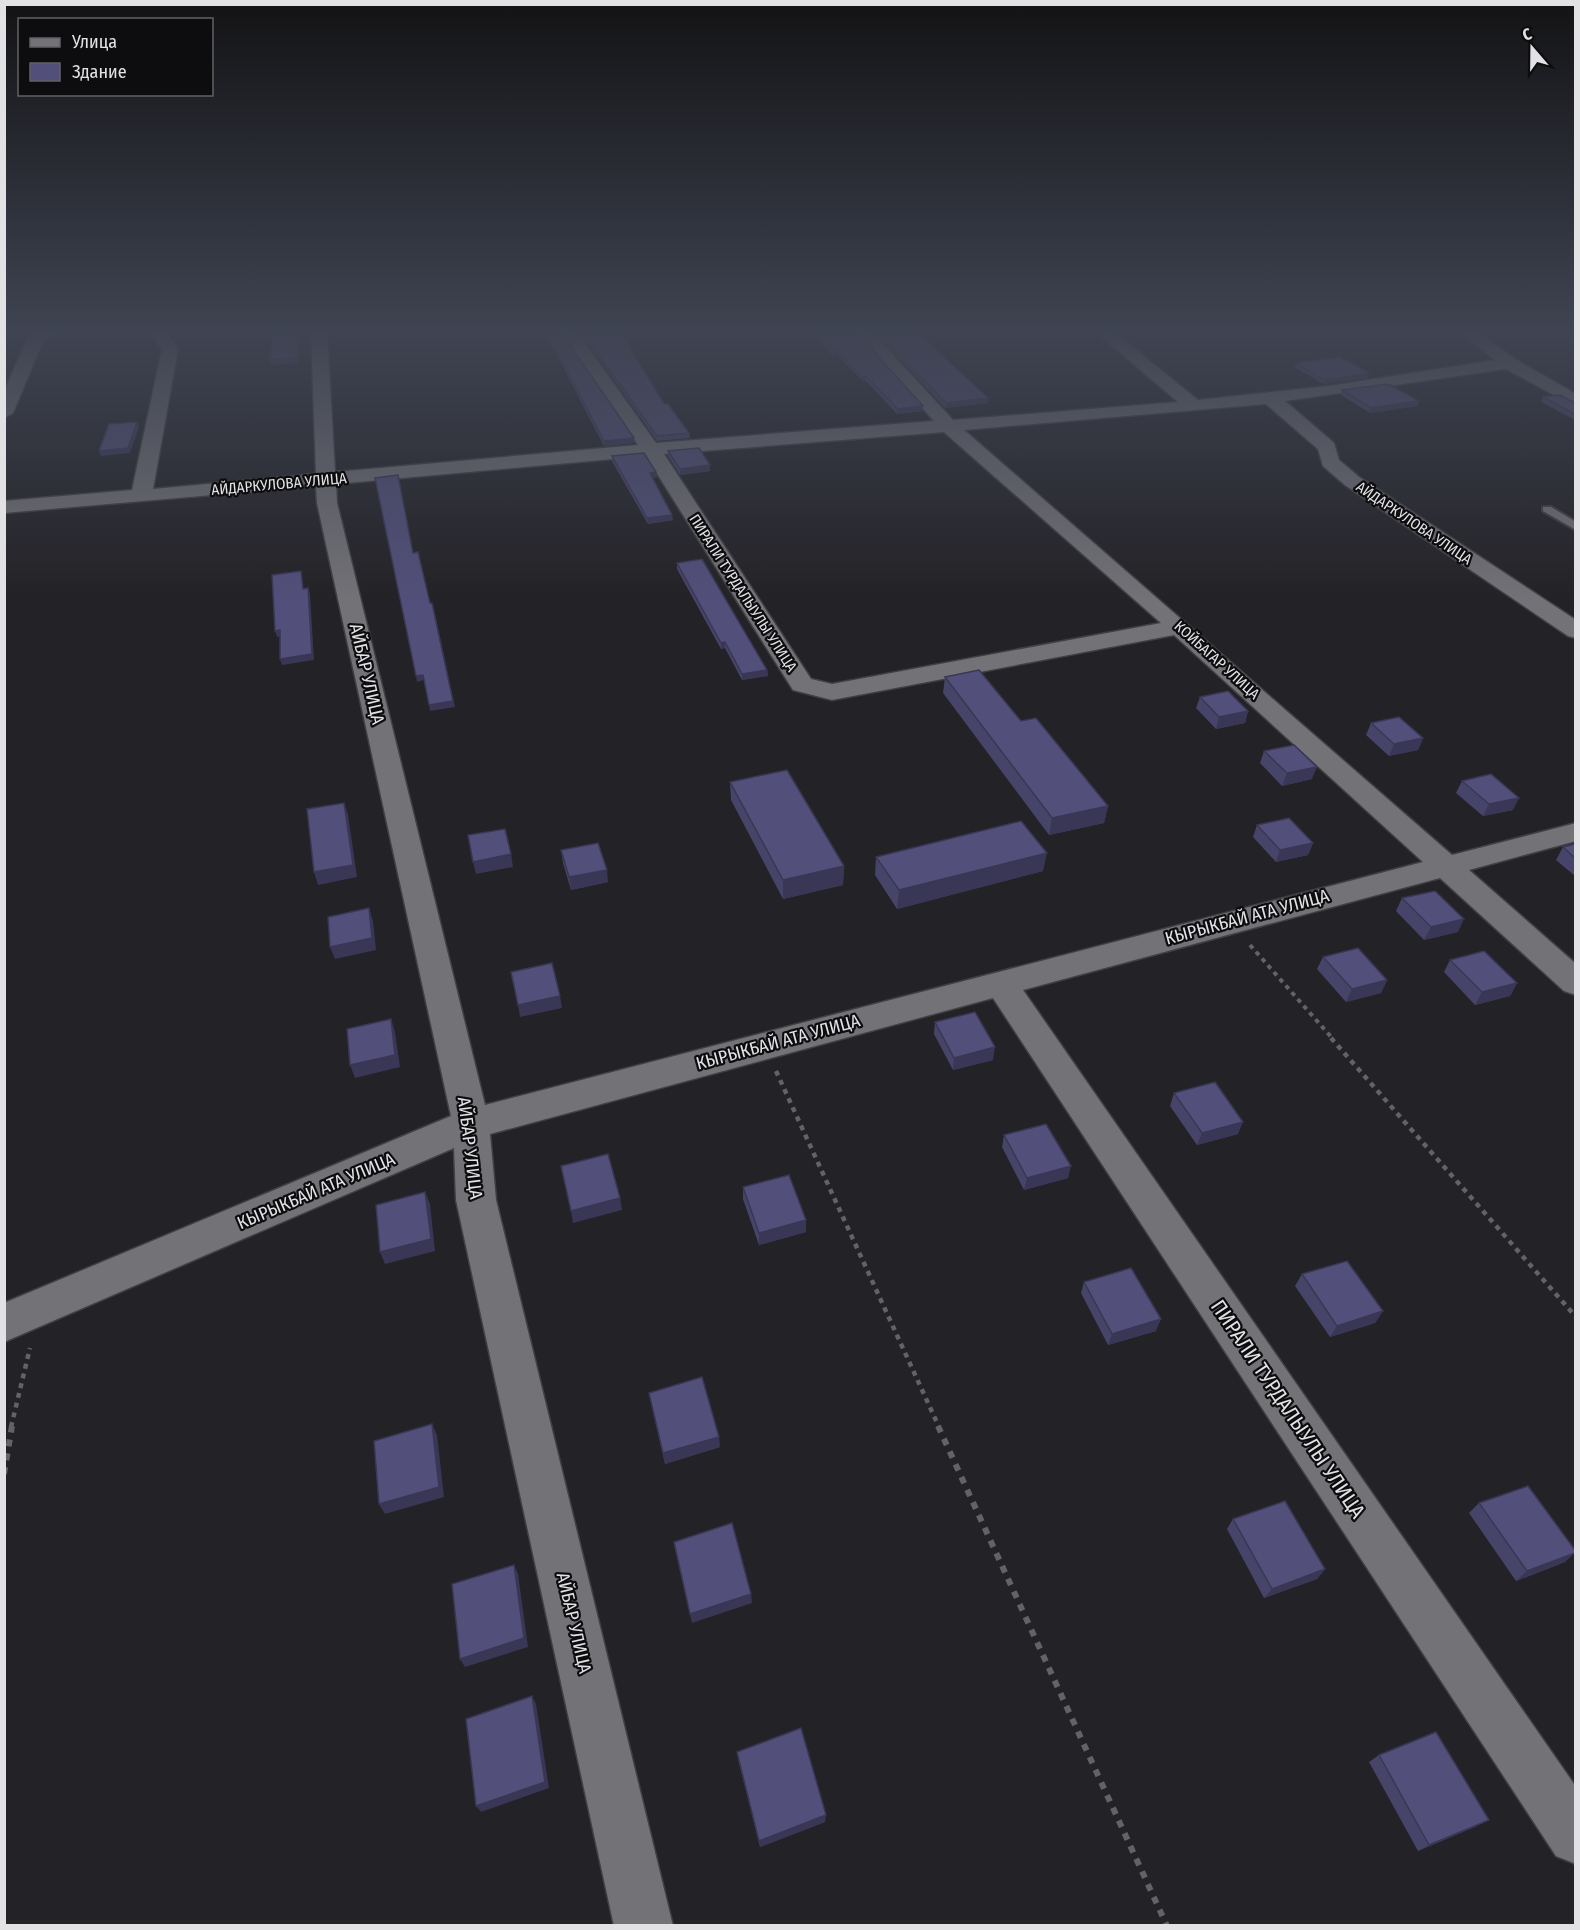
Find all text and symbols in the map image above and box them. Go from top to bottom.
legend [18,18,213,96]
north arrow [1502,18,1562,78]
text: С [1520,24,1535,45]
text: Улица [71,31,117,53]
text: Здание [72,61,127,83]
street label: АЙДАРКУЛОВА УЛИЦА [211,469,347,499]
street label: АЙДАРКУЛОВА УЛИЦА [1353,478,1475,568]
street label: ПИРАЛИ ТУРДАЛЫУЛЫ УЛИЦА [685,511,801,675]
street label: КОЙБАГАР УЛИЦА [1171,617,1263,703]
street label: АЙБАР УЛИЦА [345,621,389,727]
street label: КЫРЫКБАЙ АТА УЛИЦА [1162,884,1332,950]
street label: КЫРЫКБАЙ АТА УЛИЦА [693,1009,863,1075]
street label: АЙБАР УЛИЦА [453,1096,487,1201]
street label: КЫРЫКБАЙ АТА УЛИЦА [234,1148,399,1234]
street label: ПИРАЛИ ТУРДАЛЫУЛЫ УЛИЦА [1205,1295,1371,1523]
street label: АЙБАР УЛИЦА [552,1570,596,1676]

